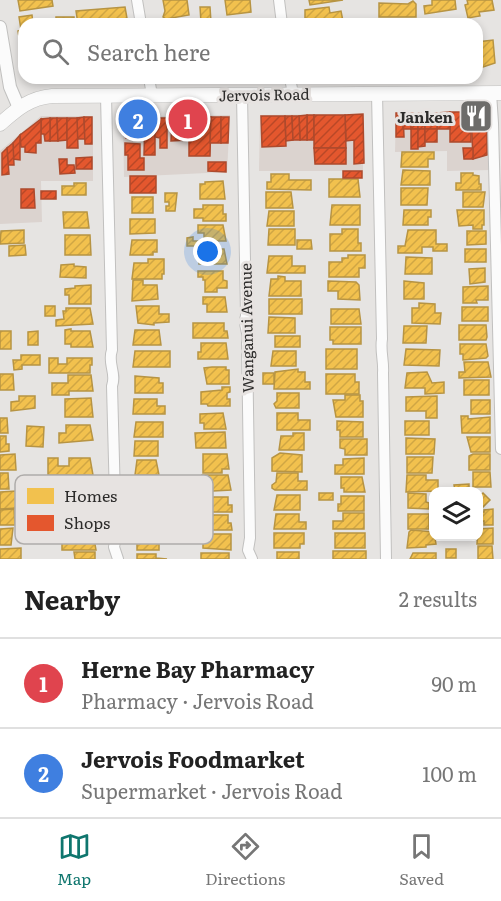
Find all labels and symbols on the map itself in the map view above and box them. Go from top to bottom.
street label: Jervois Road [218,82,310,106]
pin: 2 [118,96,158,142]
pin: 1 [168,96,207,142]
restaurant icon: Janken [458,98,494,134]
place label: Janken [397,105,454,128]
your location [193,237,222,266]
street label: Wanganui Avenue [233,263,259,393]
legend [15,475,213,544]
text: Homes [64,483,117,507]
text: Shops [64,510,110,534]

